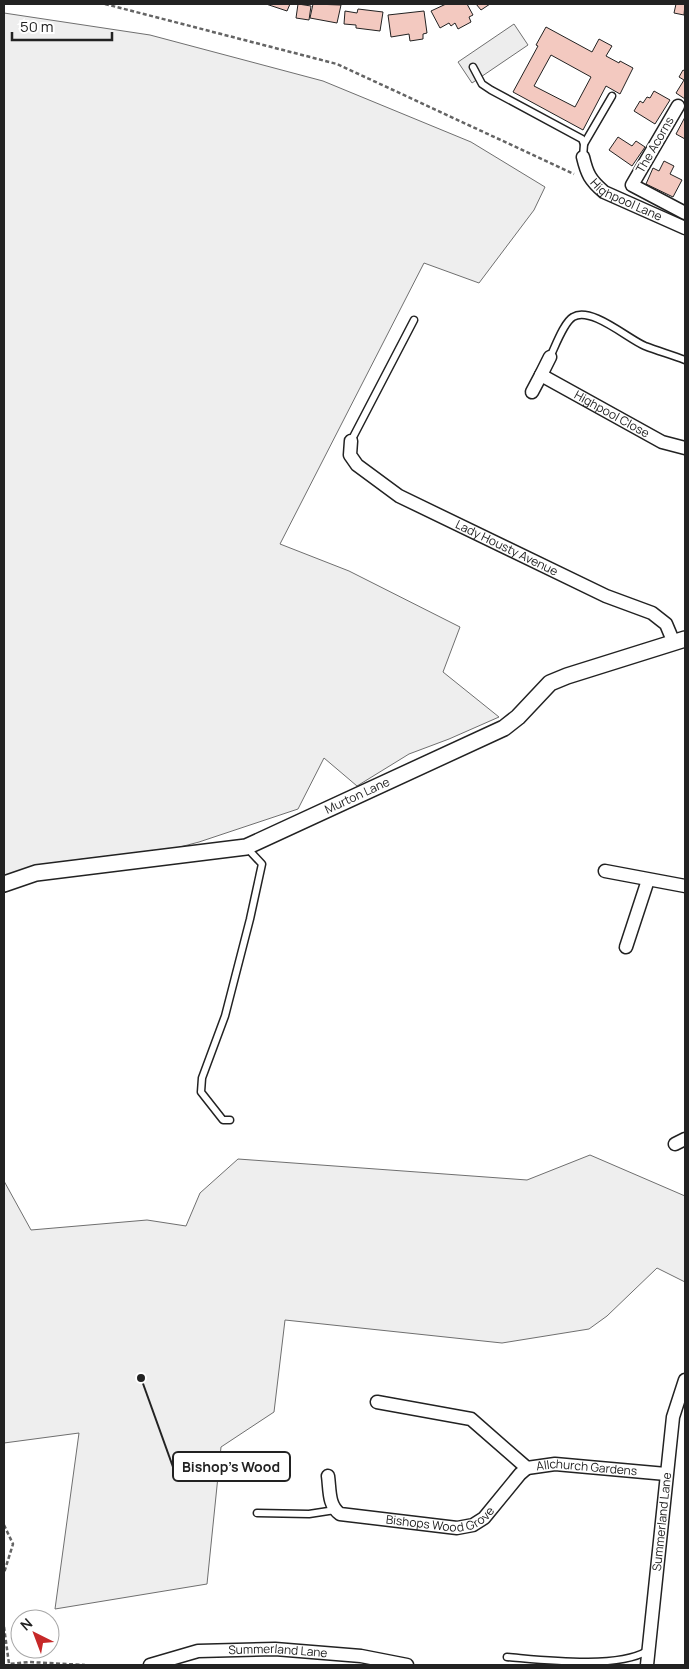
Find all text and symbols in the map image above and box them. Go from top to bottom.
scale bar [12,10,112,42]
text: 50 m [20,16,54,37]
street label: The Acorns [632,113,678,176]
street label: Highpool Lane [587,175,665,225]
street label: Highpool Close [571,386,653,441]
street label: Lady Housty Avenue [453,516,561,580]
street label: Murton Lane [322,773,392,818]
callout: Bishop's Wood [173,1452,290,1481]
street label: Allchurch Gardens [535,1455,638,1479]
text: Bishop's Wood [182,1457,280,1476]
street label: Summerland Lane [648,1471,675,1572]
street label: Bishops Wood Grove [385,1503,498,1536]
north arrow [10,1609,60,1659]
text: N [16,1614,36,1634]
street label: Summerland Lane [228,1640,328,1661]

